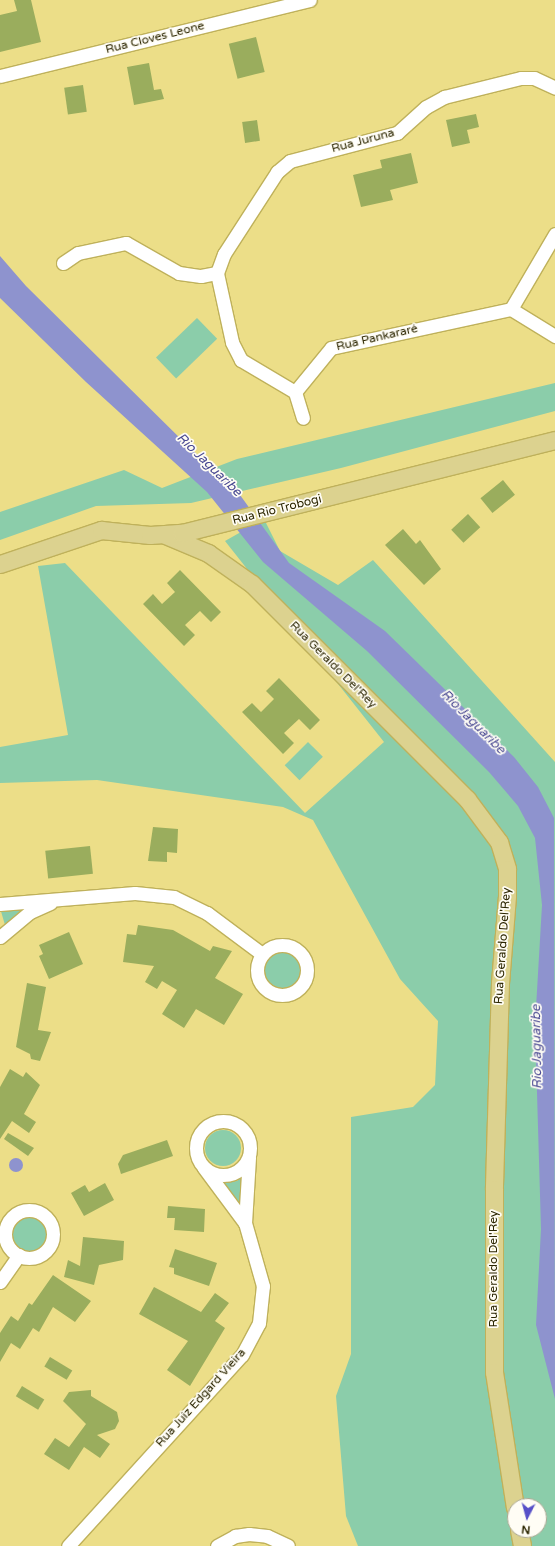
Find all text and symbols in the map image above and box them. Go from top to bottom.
street label: Rua Cloves Leone [104,19,206,57]
street label: Rua Juruna [330,126,396,156]
street label: Rua Pankararé [335,322,419,354]
water label: Rio Jaguaribe [173,430,245,500]
street label: Rua Rio Trobogi [231,492,323,528]
street label: Rua Geraldo Del'Rey [287,619,379,711]
water label: Rio Jaguaribe [438,687,508,757]
street label: Rua Geraldo Del'Rey [492,887,514,1005]
water label: Rio Jaguaribe [528,1005,546,1089]
street label: Rua Geraldo Del'Rey [487,1211,501,1327]
street label: Rua Juiz Edgard Vieira [153,1346,249,1450]
north arrow [507,1498,547,1538]
text: N [521,1523,531,1536]

